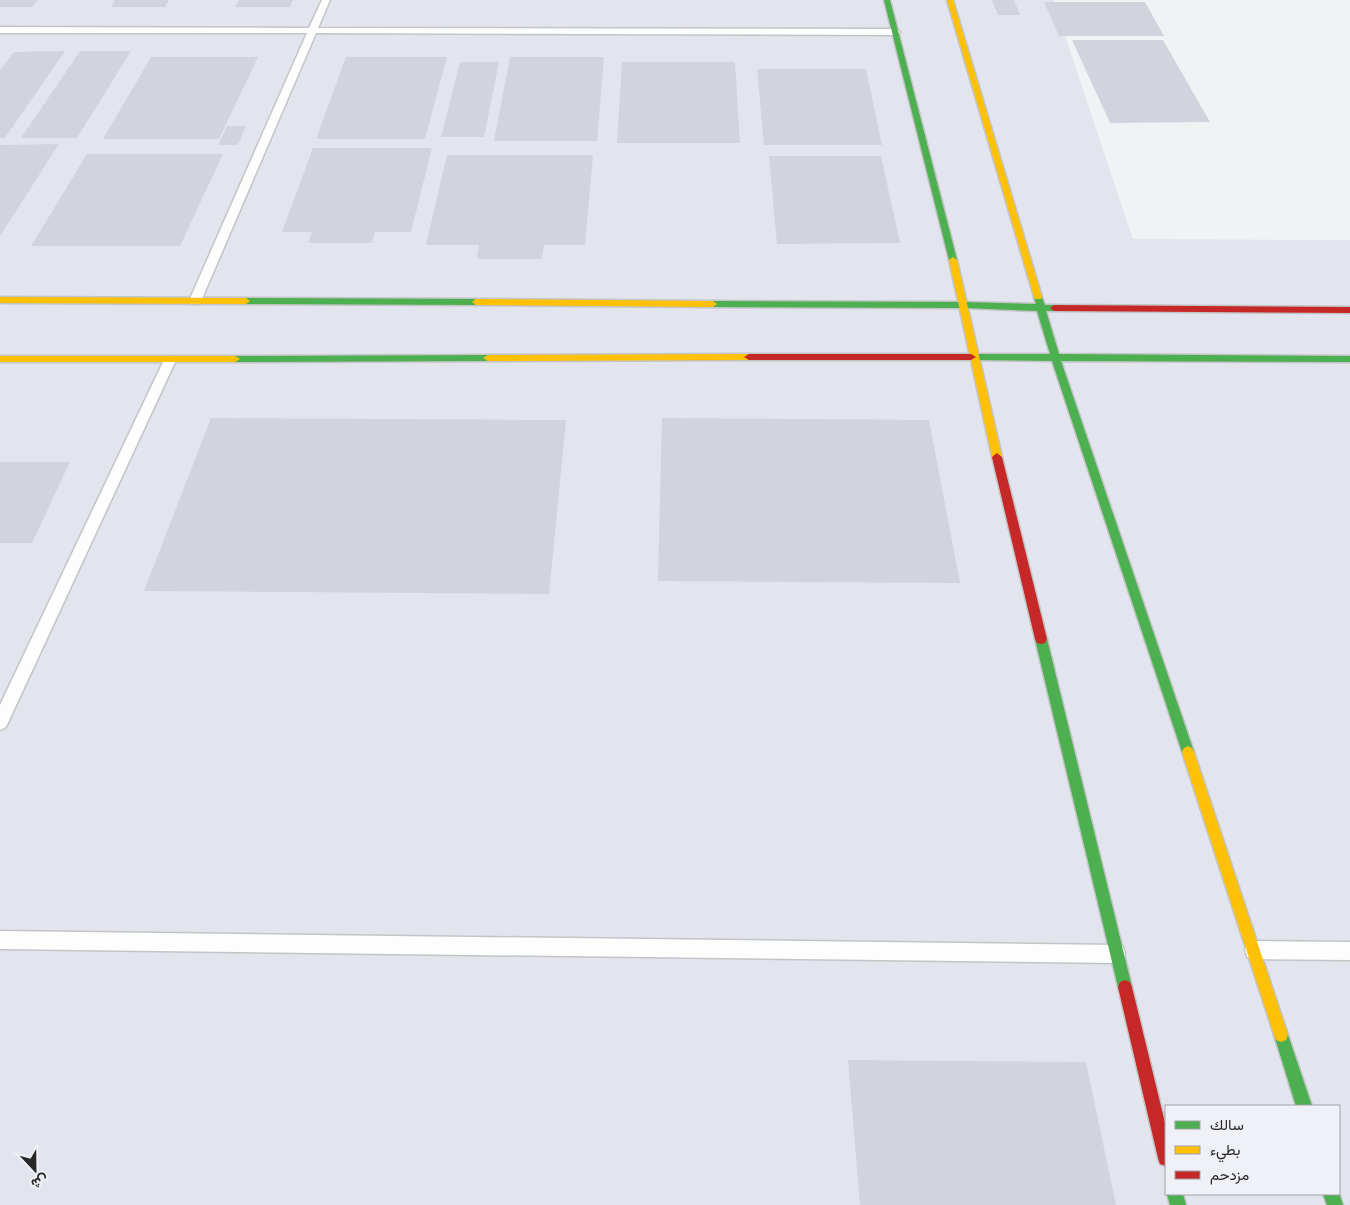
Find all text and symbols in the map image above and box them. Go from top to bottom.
legend [1165,1105,1340,1195]
text: سالك [1210,1115,1244,1133]
text: بطيء [1210,1140,1240,1163]
north arrow [10,1145,60,1195]
text: مزدحم [1210,1165,1249,1185]
text: ش [29,1171,51,1194]

